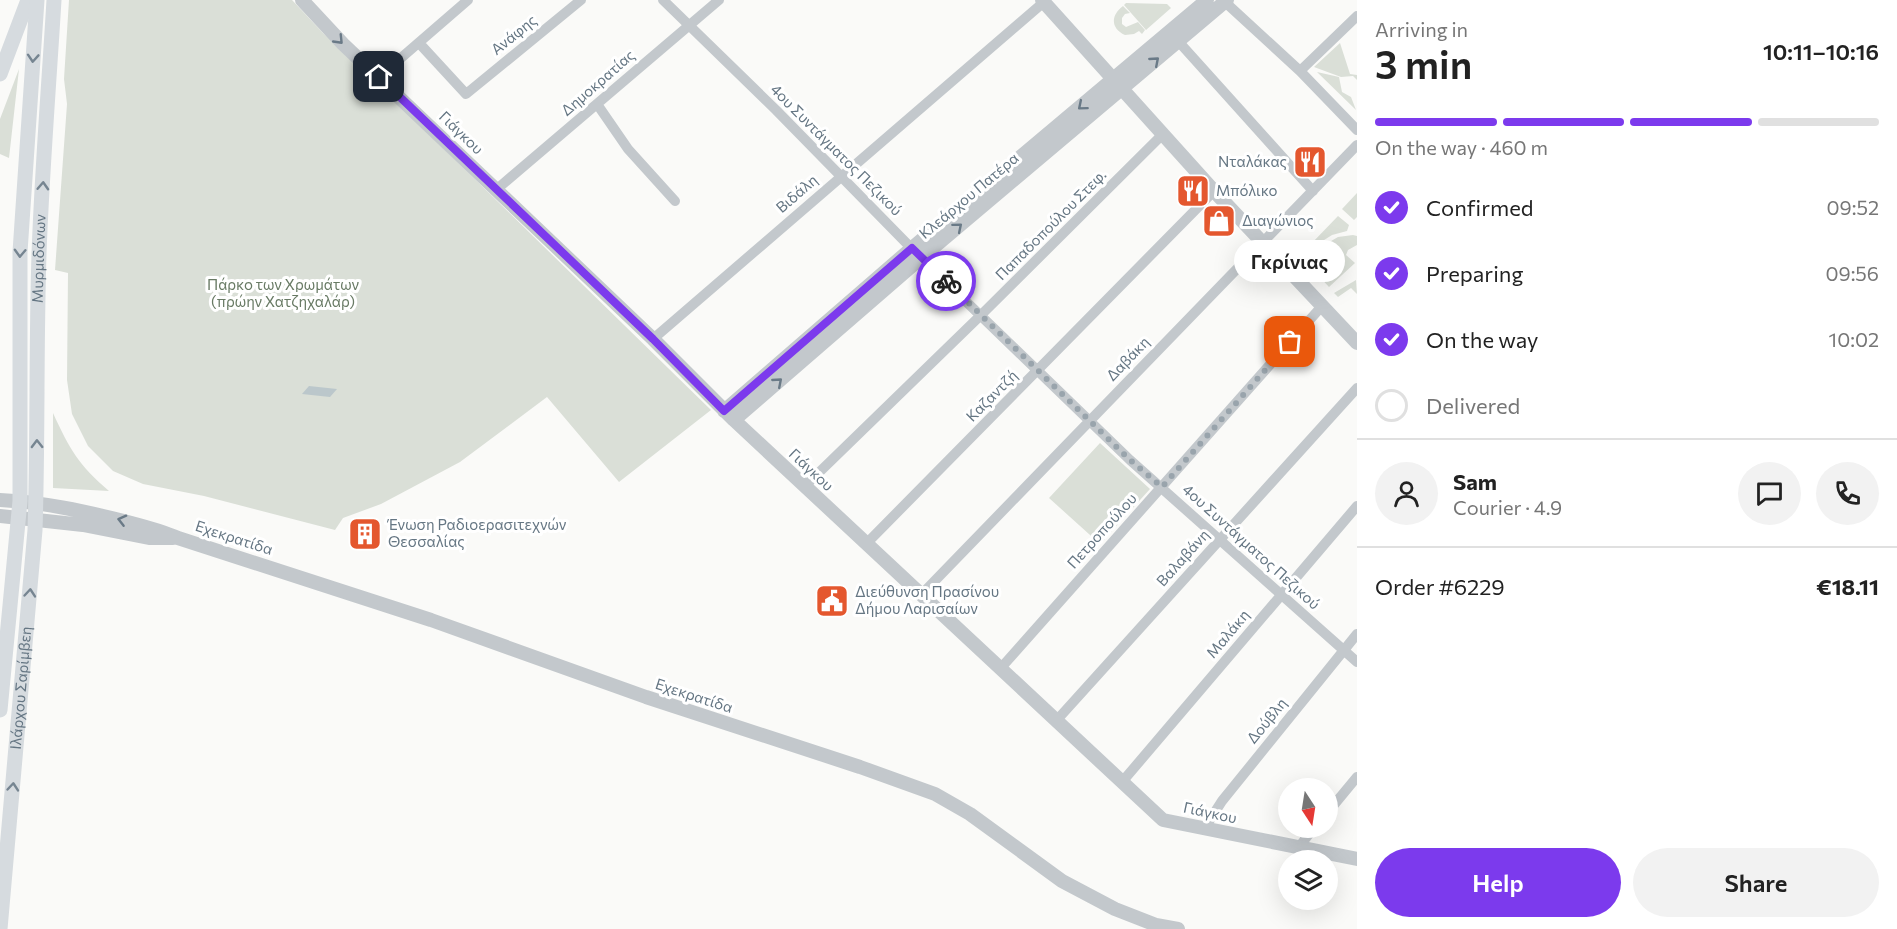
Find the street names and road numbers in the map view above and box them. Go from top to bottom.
street label: Ανάφης [487,10,540,58]
street label: Δημοκρατίας [557,45,638,119]
street label: 4ου Συντάγματος Πεζικού [767,80,906,219]
street label: Γιάγκου [436,107,487,158]
street label: Κλεάρχου Πατέρα [915,148,1022,242]
street label: Παπαδοπούλου Στεφ. [991,165,1109,283]
street label: Βιδάλη [772,170,821,216]
street label: Μυρμιδόνων [28,213,49,303]
street label: Δαβάκη [1102,332,1153,384]
street label: Καζαντζή [962,366,1021,425]
street label: Γιάγκου [786,444,838,494]
street label: 4ου Συντάγματος Πεζικού [1179,480,1324,613]
street label: Πετροπούλου [1063,489,1140,572]
street label: Εχεκρατίδα [193,516,275,558]
street label: Βαλαβάνη [1152,525,1212,589]
street label: Μαλάκη [1202,606,1253,661]
street label: Ιλάρχου Σαρίμβεη [6,626,35,750]
street label: Εχεκρατίδα [653,674,735,716]
street label: Δούβλη [1242,694,1290,747]
street label: Γιάγκου [1182,798,1239,826]

